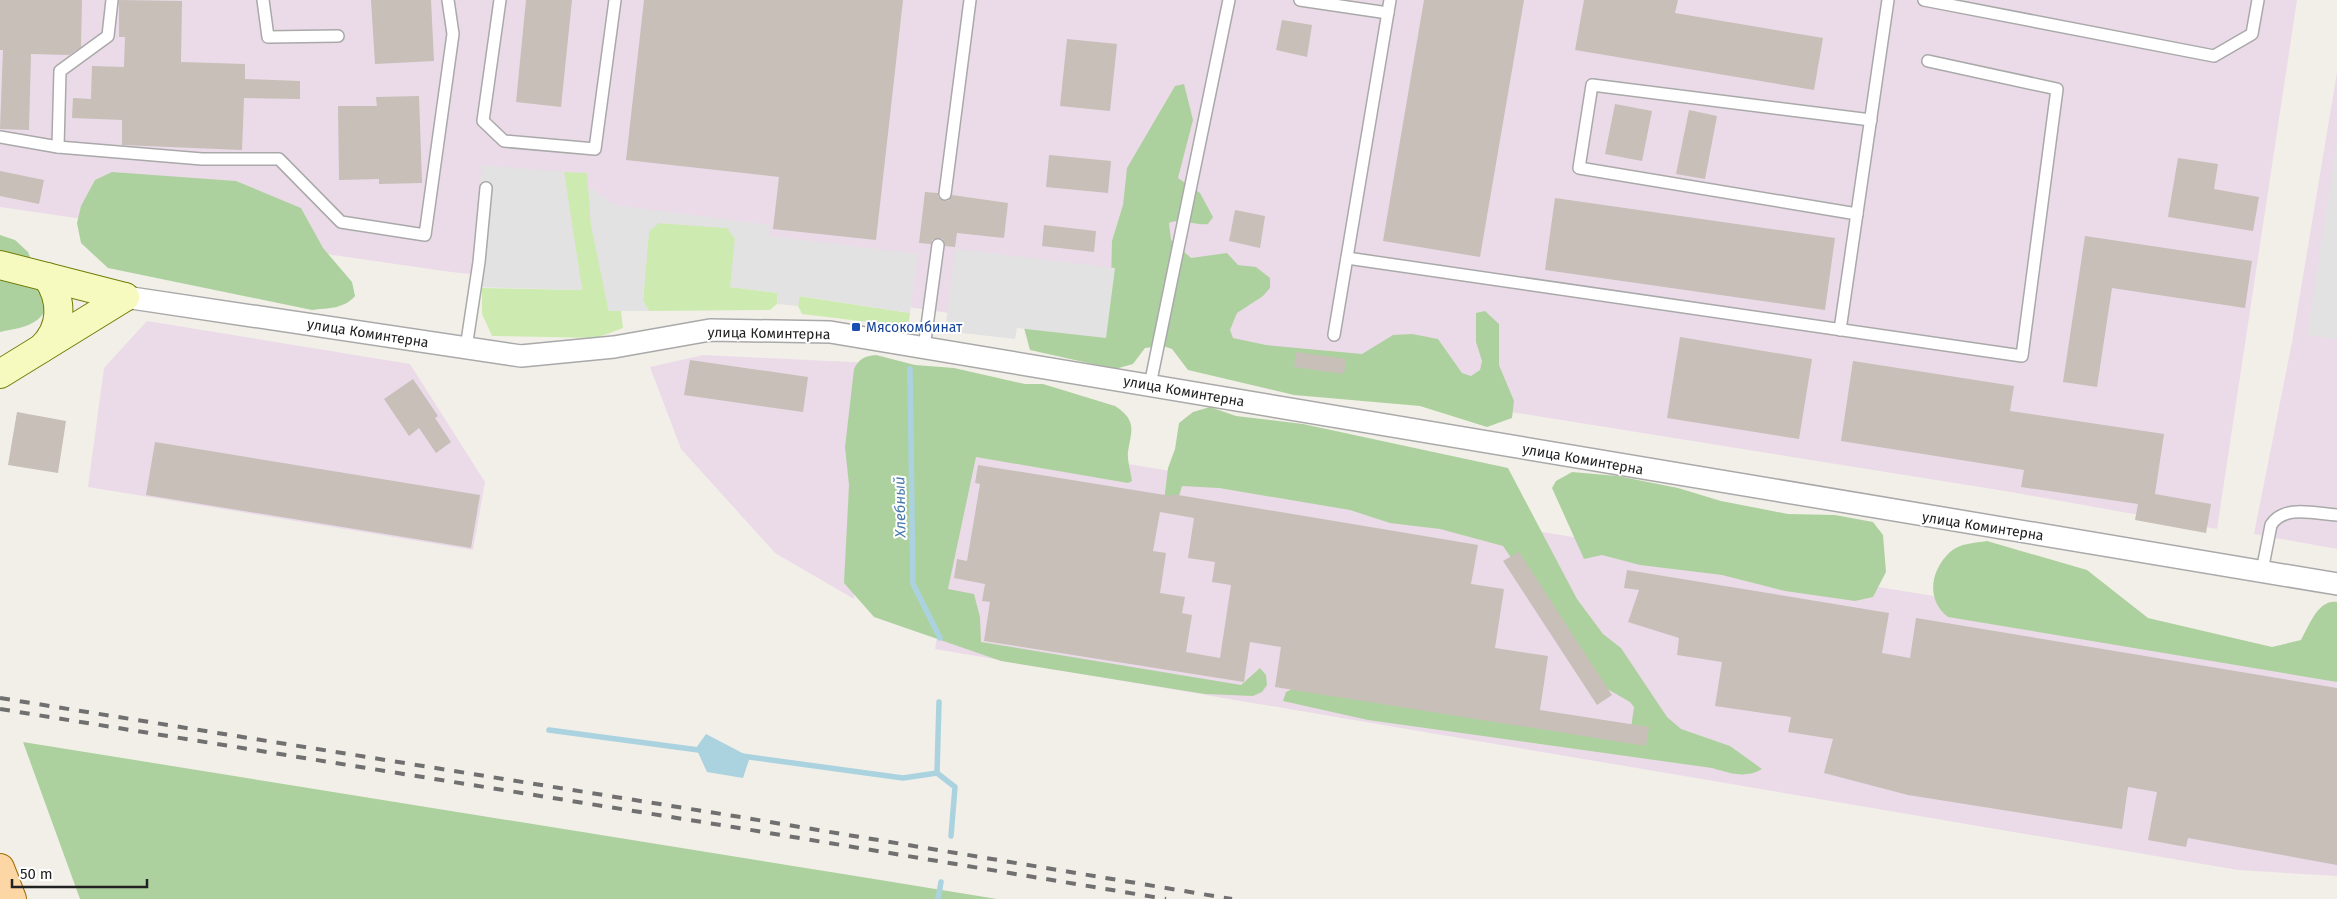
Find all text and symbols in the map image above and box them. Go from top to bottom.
street label: улица Коминтерна [306,315,430,352]
place label: Мясокомбинат [866,319,963,336]
marker: Мясокомбинат [850,321,862,333]
street label: улица Коминтерна [707,324,831,343]
street label: улица Коминтерна [1122,372,1246,411]
street label: улица Коминтерна [1521,440,1645,479]
water label: Хлебный [890,476,910,539]
street label: улица Коминтерна [1921,508,2045,545]
scale bar [12,856,148,888]
text: 50 m [20,865,53,883]

